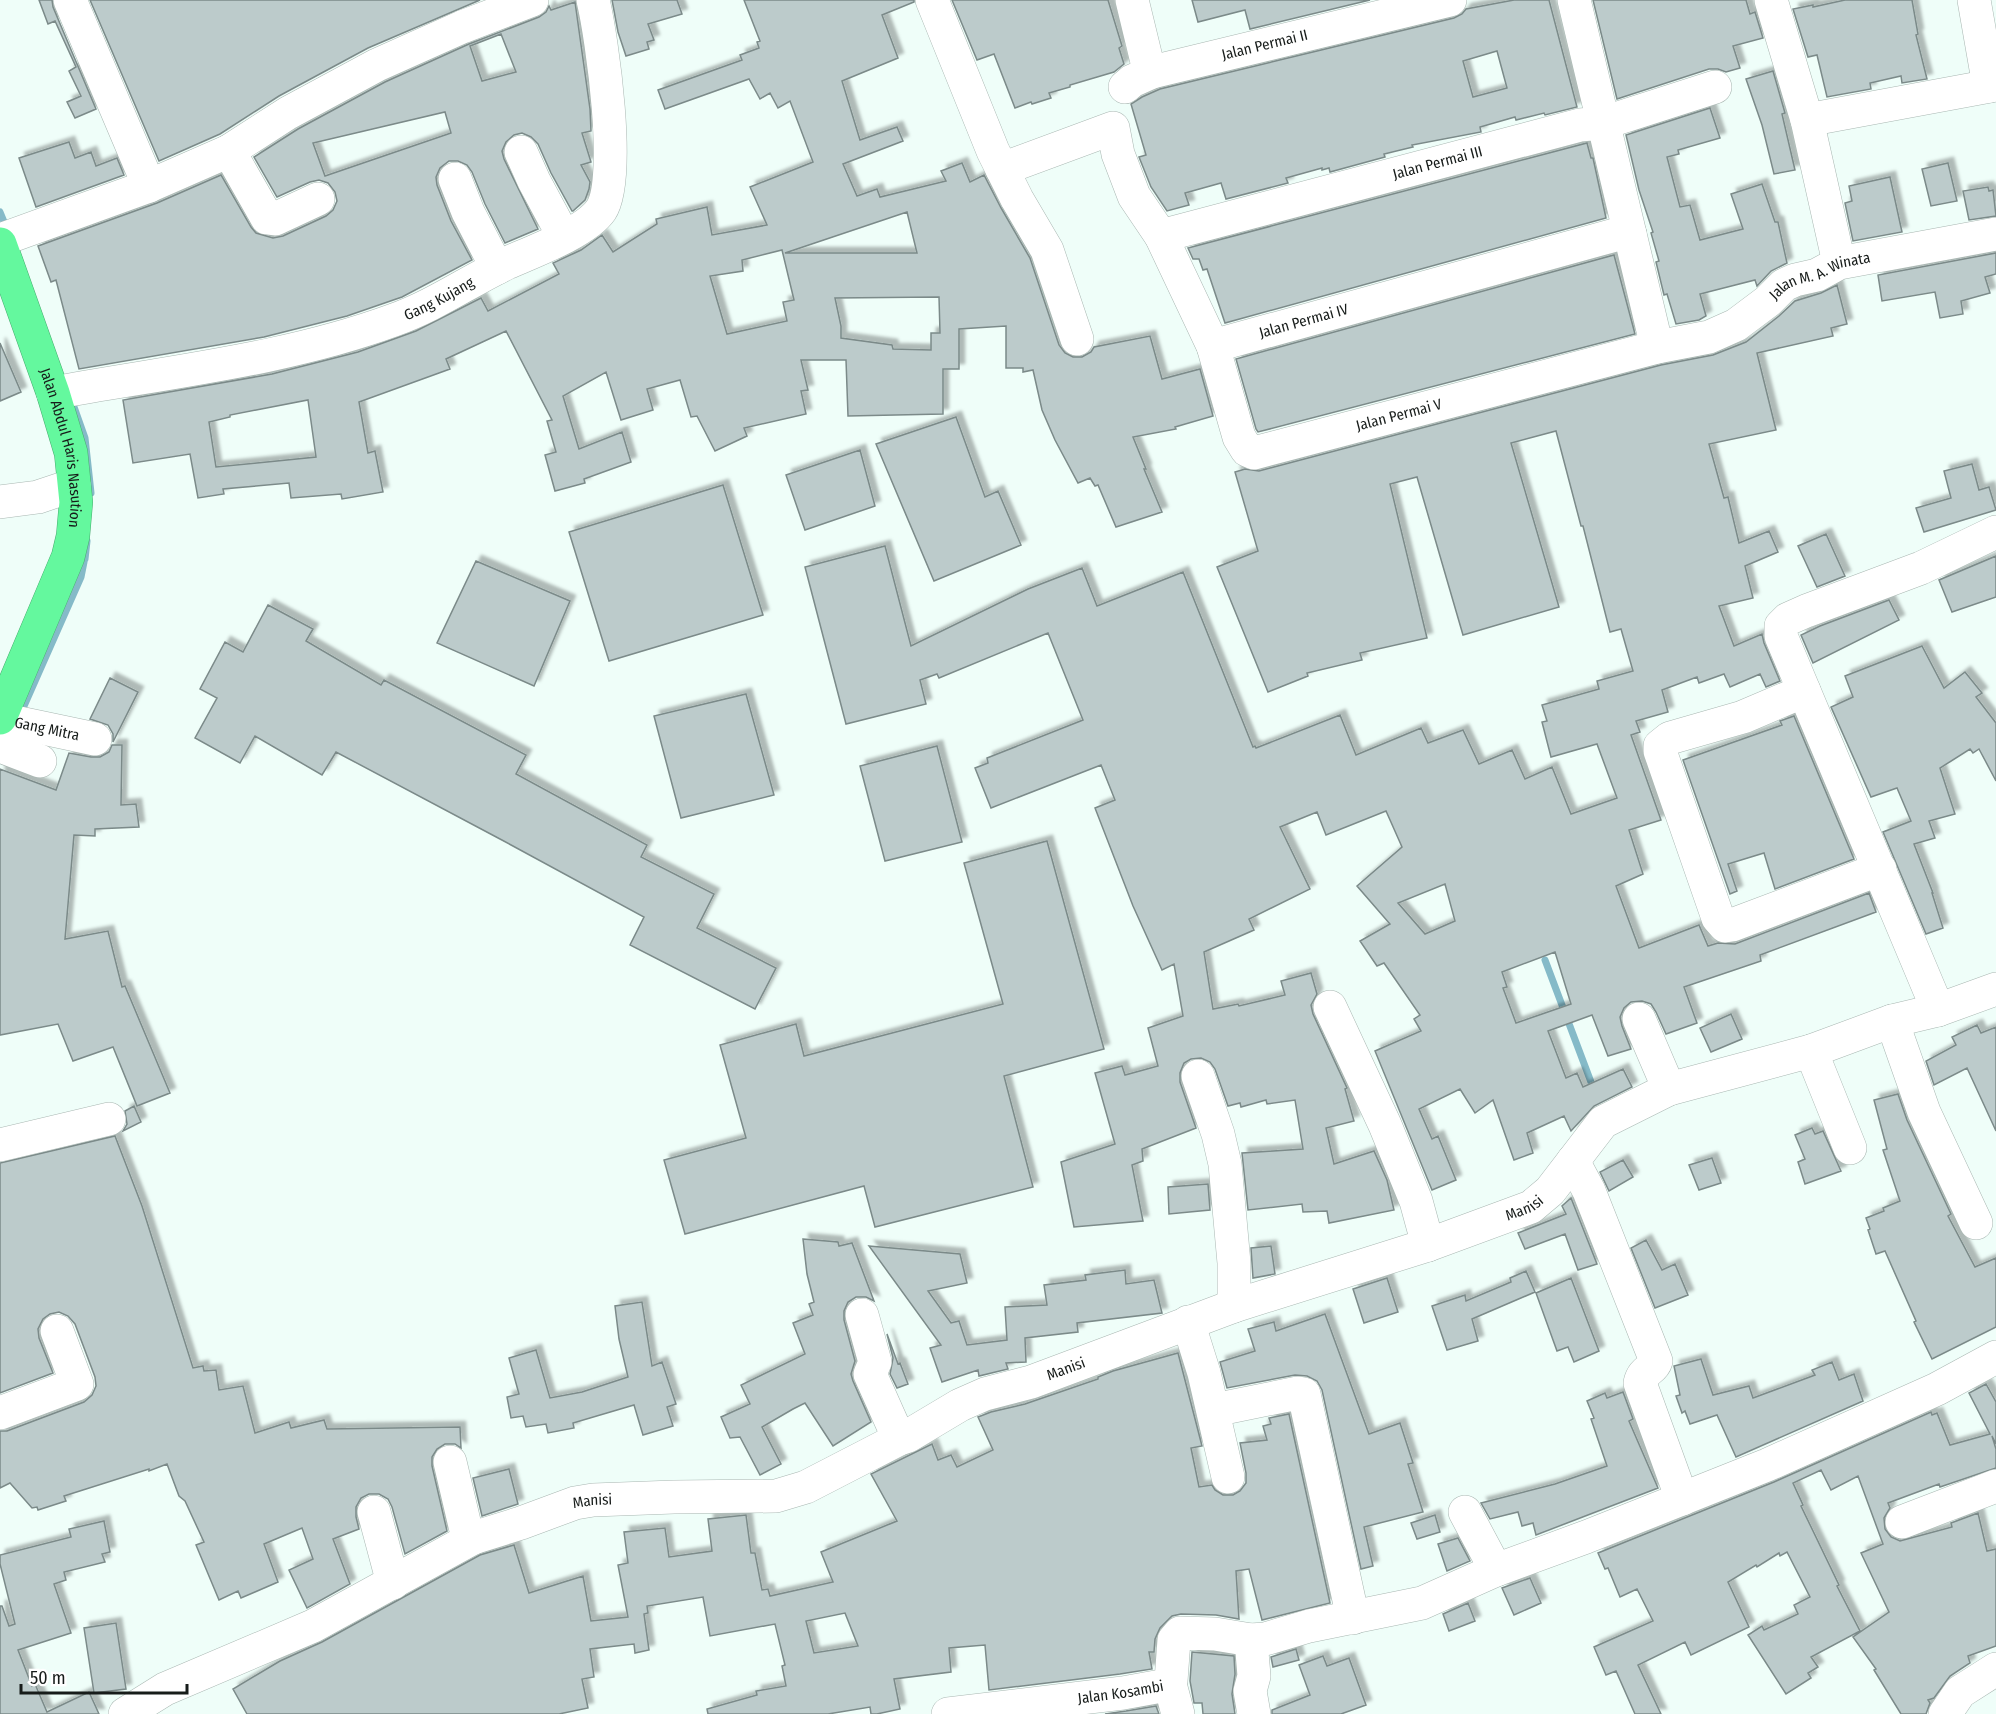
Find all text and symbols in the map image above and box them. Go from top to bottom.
street label: Jalan Permai II [1220,26,1310,64]
street label: Jalan Permai III [1391,142,1484,183]
street label: Jalan M. A. Winata [1765,248,1872,304]
street label: Gang Kujang [401,273,477,324]
street label: Jalan Permai IV [1257,300,1351,342]
street label: Jalan Abdul Haris Nasution [36,365,85,529]
street label: Jalan Permai V [1354,395,1444,435]
street label: Gang Mitra [13,713,81,744]
street label: Manisi [1503,1191,1547,1225]
street label: Manisi [1044,1353,1088,1384]
street label: Manisi [571,1490,613,1512]
scale bar [21,1657,188,1695]
text: 50 m [30,1667,66,1689]
street label: Jalan Kosambi [1077,1677,1165,1707]

